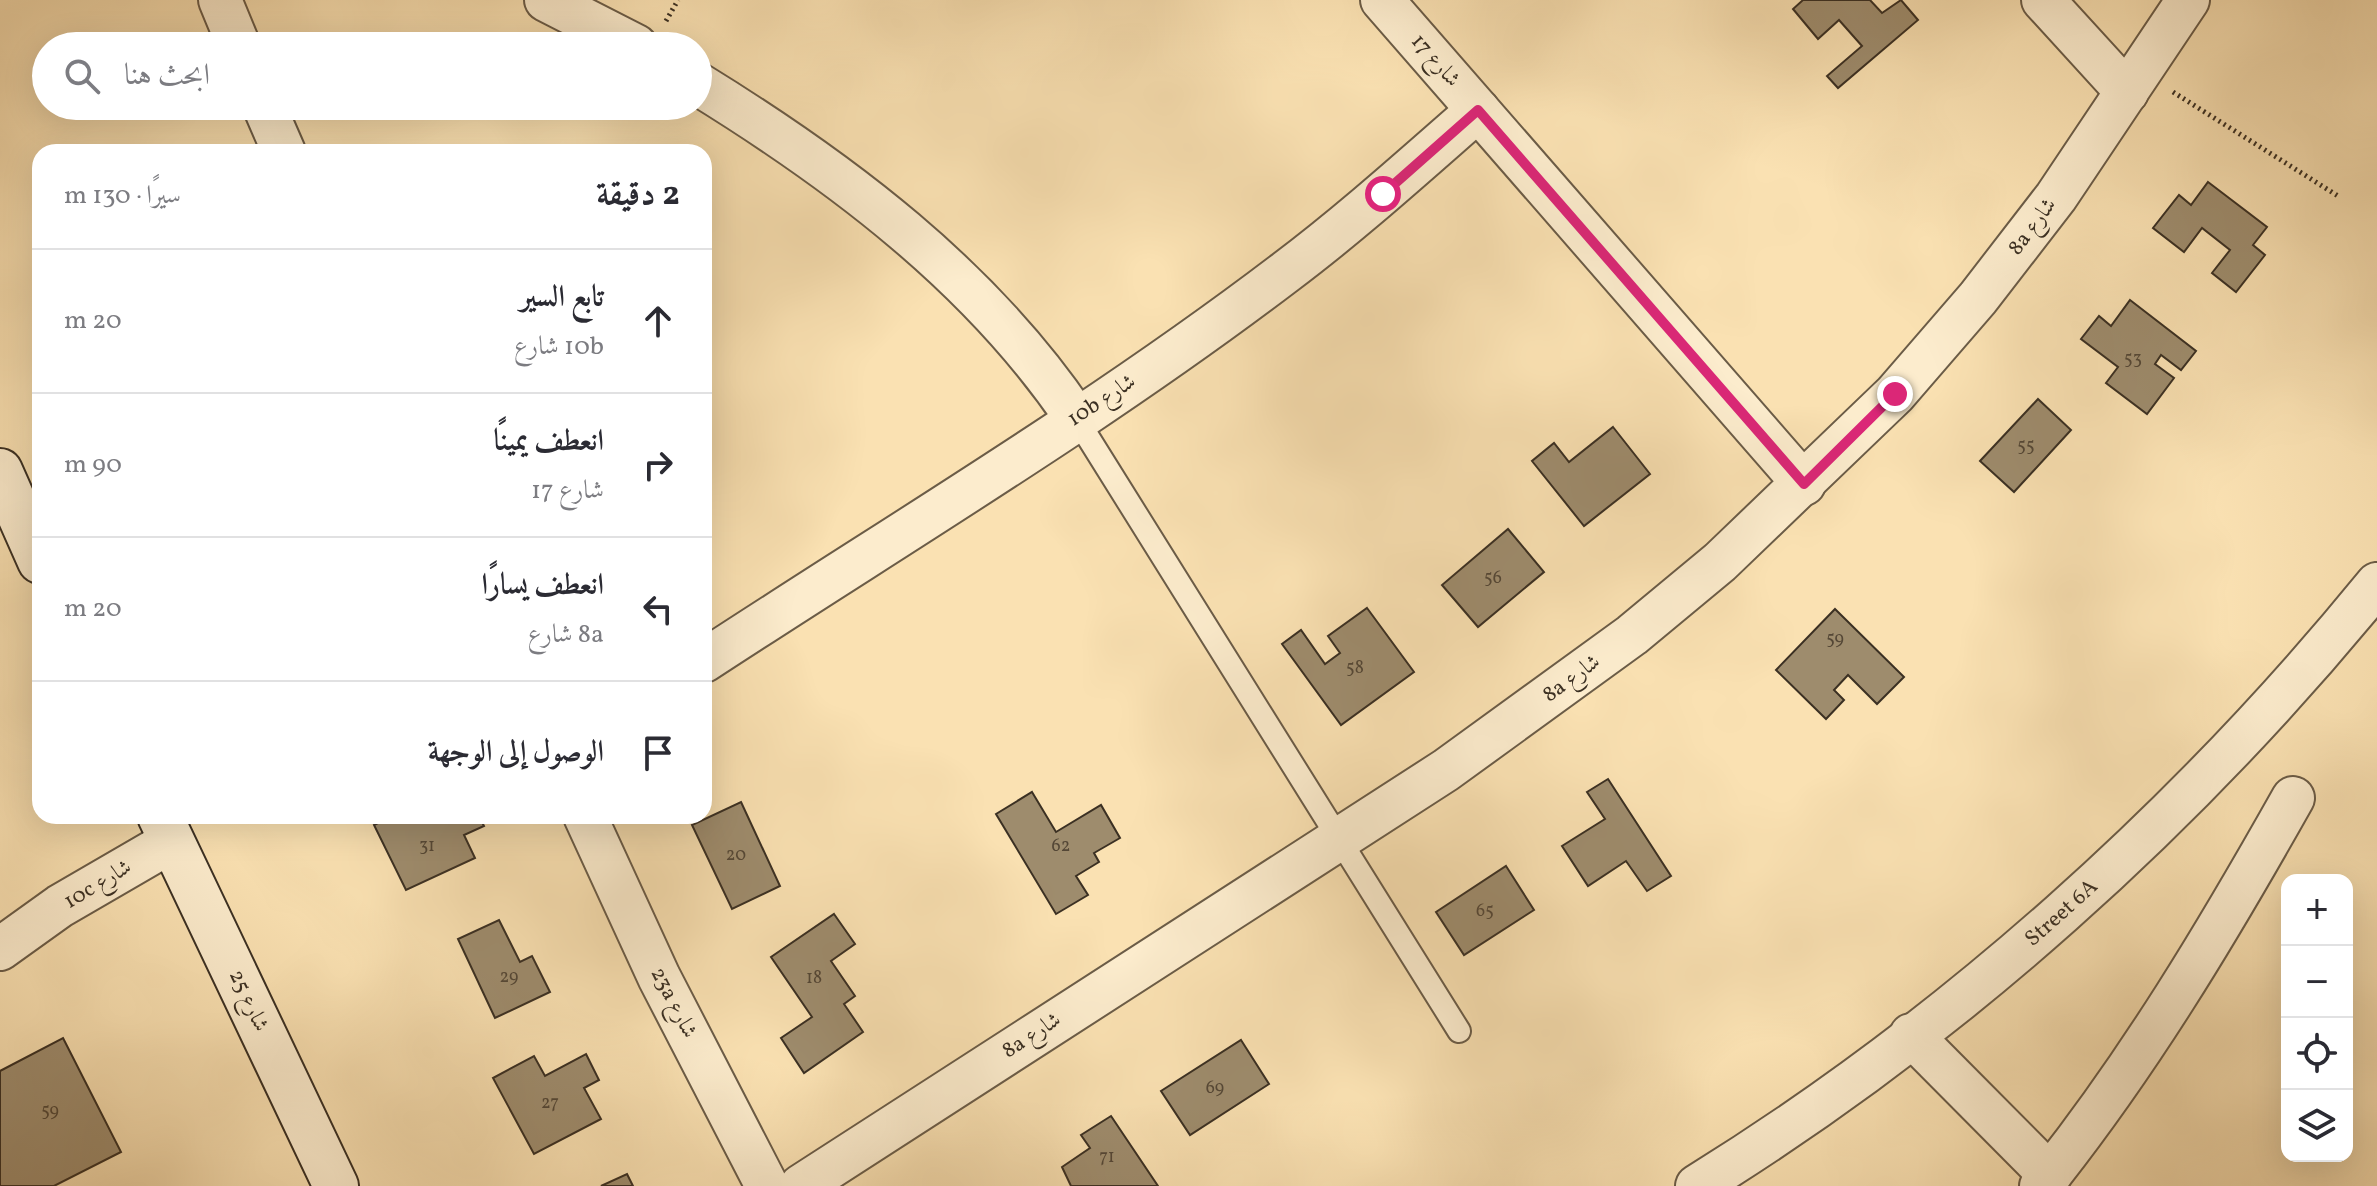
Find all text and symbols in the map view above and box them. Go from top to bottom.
street label: شارع 17 [1402,28,1467,95]
search box [32,32,712,120]
icon: search [60,54,104,98]
text: ابحث هنا [124,55,210,97]
text: 2 دقيقة [596,172,680,219]
route start [1365,176,1401,212]
text: سيرًا · 130 m [64,178,181,214]
street label: 8a شارع [2001,192,2066,263]
text: تابع السير [520,277,604,319]
icon: ahead [636,299,680,343]
text: 20 m [64,303,122,339]
text: 10b شارع [514,329,604,365]
house number: 53 [2124,347,2142,372]
street label: 10b شارع [1062,367,1143,436]
route end [1877,376,1913,412]
text: انعطف يمينًا [493,421,604,463]
house number: 55 [2017,434,2035,459]
icon: right [636,443,680,487]
text: 90 m [64,447,122,483]
text: شارع 17 [531,473,604,509]
text: انعطف يسارًا [481,565,604,607]
house number: 56 [1484,566,1502,591]
icon: left [636,587,680,631]
text: 20 m [64,591,122,627]
text: 8a شارع [528,617,604,653]
house number: 59 [1826,627,1844,652]
street label: 8a شارع [1537,647,1608,711]
house number: 58 [1346,656,1364,681]
icon: arrive [636,731,680,775]
text: الوصول إلى الوجهة [428,732,604,774]
house number: 31 [419,834,435,859]
house number: 62 [1052,834,1070,859]
house number: 20 [726,843,746,868]
street label: 10c شارع [58,853,138,918]
street label: Street 6A [2018,872,2105,954]
map controls [2281,874,2353,1162]
button: + [2281,874,2353,946]
house number: 65 [1476,899,1494,924]
button: − [2281,946,2353,1018]
street label: 23a شارع [641,962,704,1044]
street label: شارع 25 [219,965,276,1037]
house number: 29 [500,965,518,990]
house number: 18 [806,966,822,991]
street label: 8a شارع [996,1005,1068,1067]
button: locate [2281,1018,2353,1090]
house number: 69 [1206,1076,1224,1101]
button: layers [2281,1090,2353,1162]
house number: 27 [541,1091,559,1116]
house number: 59 [41,1099,59,1124]
house number: 71 [1099,1145,1115,1170]

